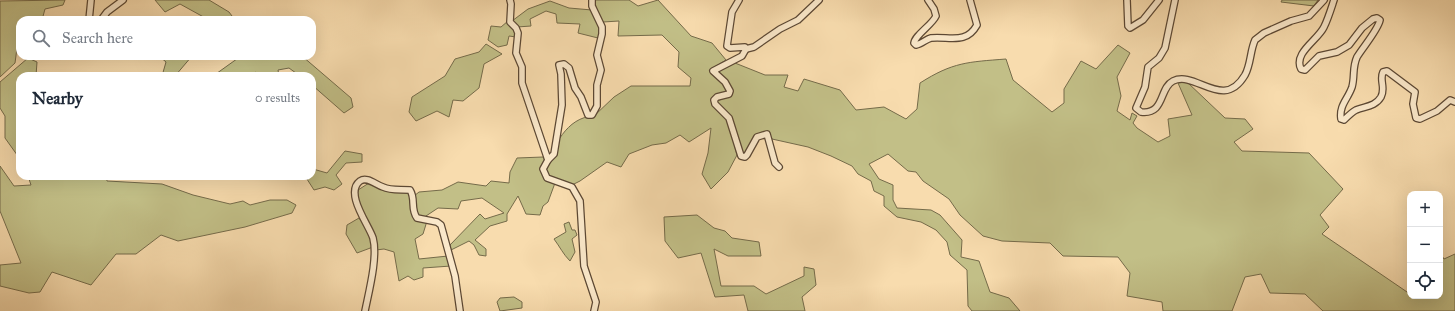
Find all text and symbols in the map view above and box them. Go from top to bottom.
search box [16,16,316,60]
icon: search [30,27,52,49]
text: Search here [62,29,133,47]
text: Nearby [32,88,83,109]
text: 0 results [255,90,300,106]
map controls [1407,191,1443,299]
button: + [1407,191,1443,227]
button: − [1407,227,1443,263]
button: locate [1407,263,1443,299]

